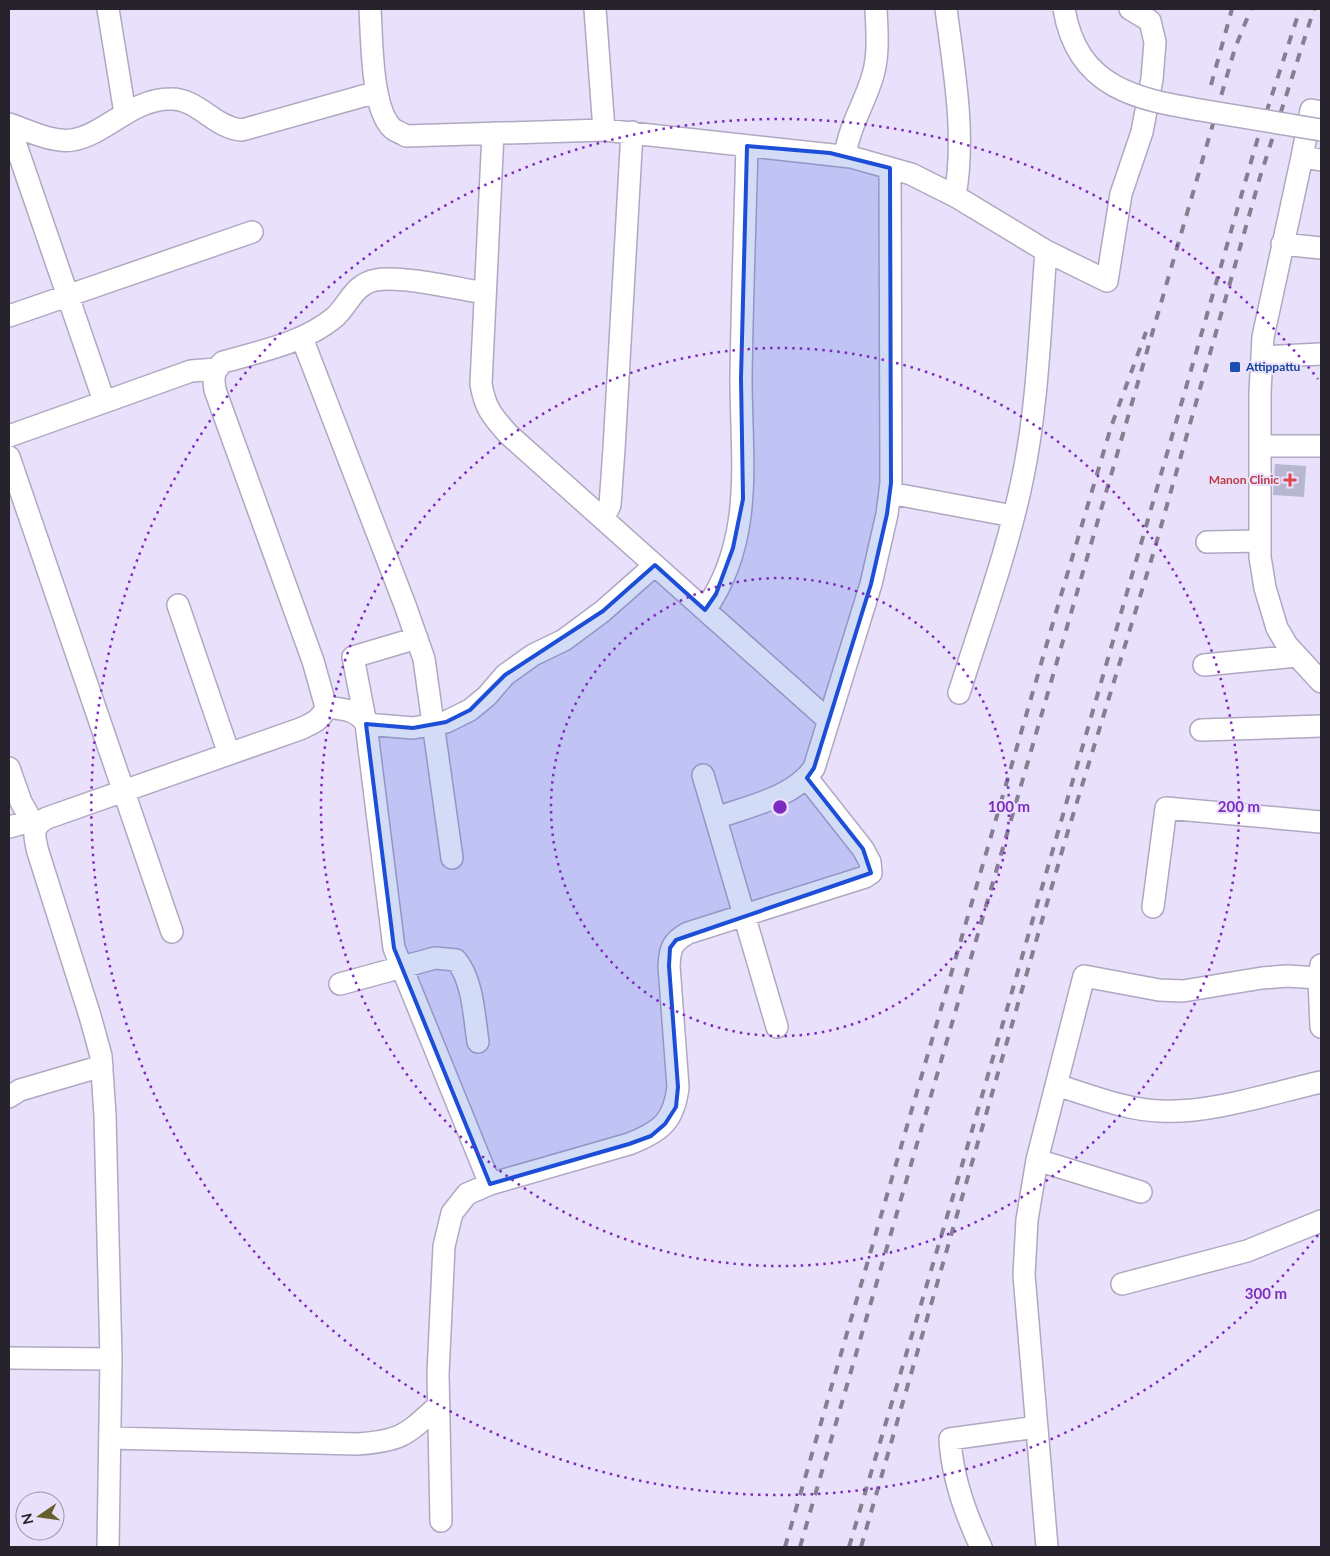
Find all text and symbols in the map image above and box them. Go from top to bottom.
place label: Attippattu [1245,359,1301,374]
marker: Attippattu [1228,360,1242,374]
place label: Manon Clinic [1209,472,1279,487]
marker: Manon Clinic [1283,473,1297,487]
text: 100 m [988,797,1030,815]
text: 200 m [1218,797,1260,815]
centre of rings [771,798,789,816]
text: 300 m [1245,1284,1287,1302]
north arrow [15,1491,65,1541]
text: N [17,1512,36,1526]

